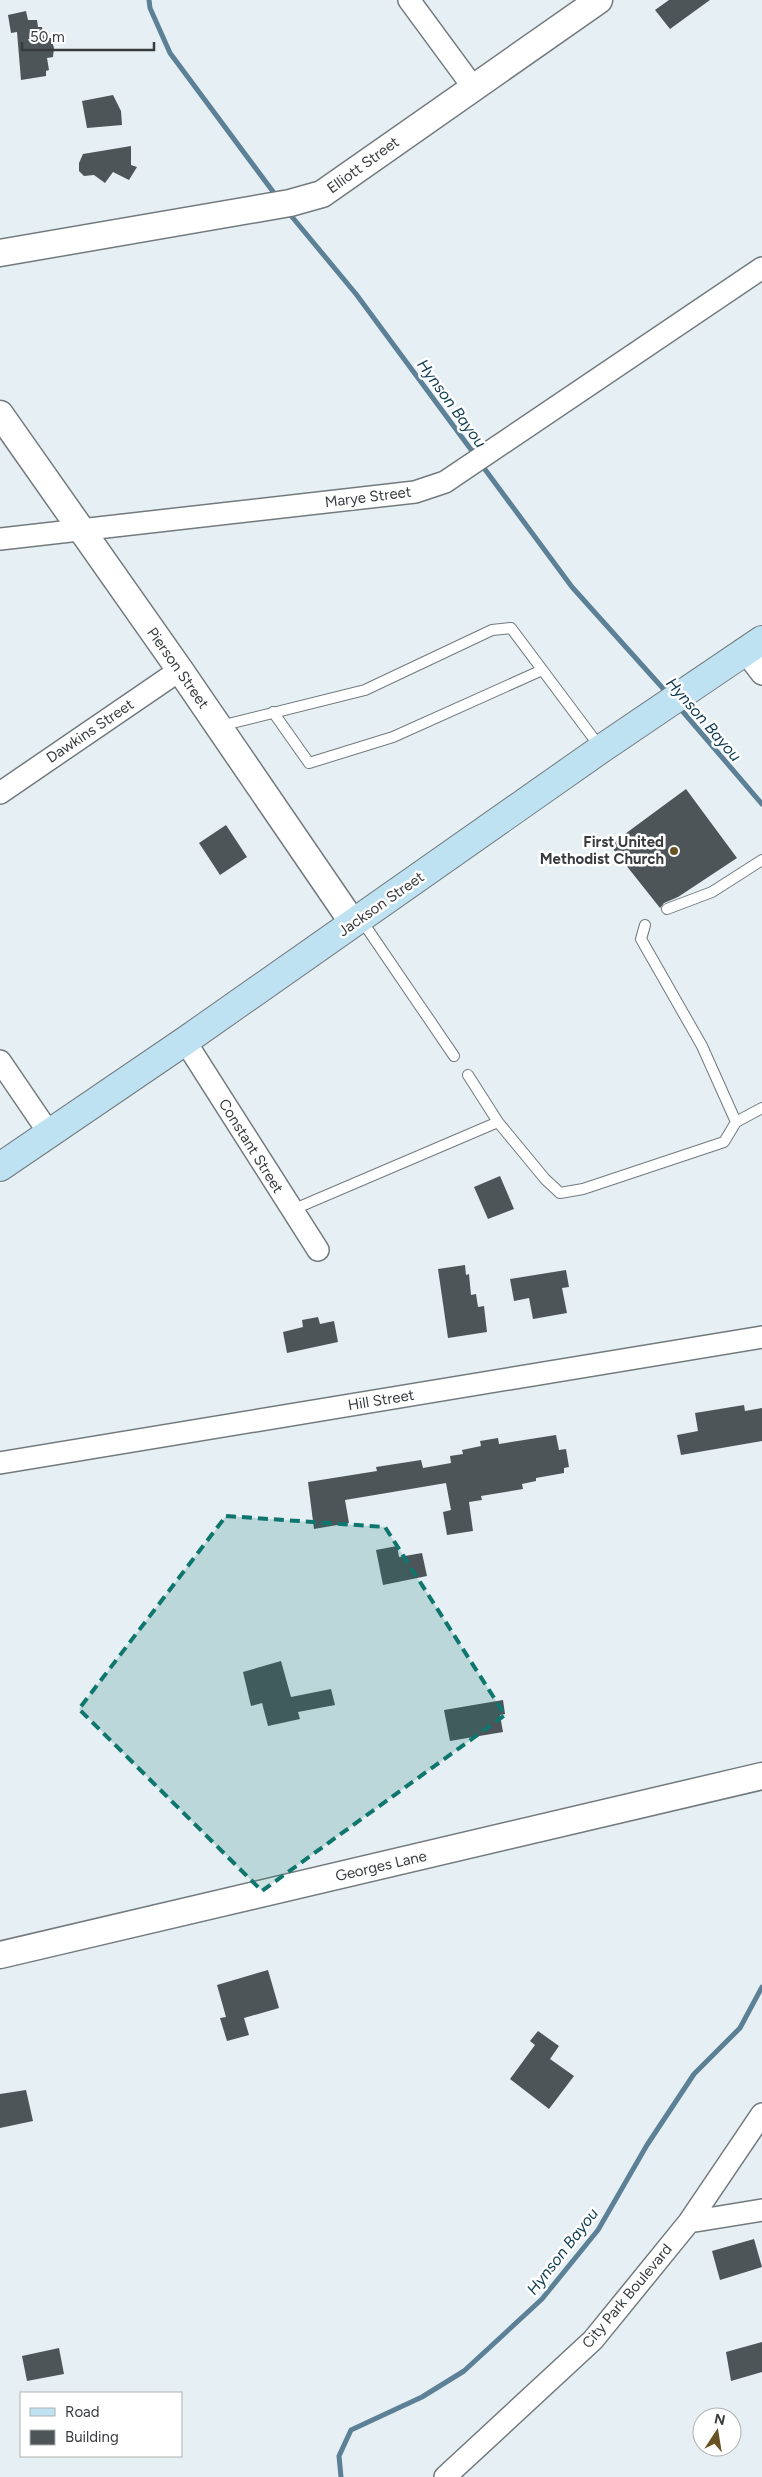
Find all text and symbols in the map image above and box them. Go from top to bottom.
scale bar [22,20,155,52]
text: 50 m [30,28,65,46]
street label: Elliott Street [323,133,403,197]
water label: Hynson Bayou [413,355,490,451]
street label: Marye Street [324,483,413,511]
street label: Pierson Street [143,624,213,712]
water label: Hynson Bayou [662,674,745,765]
street label: Dawkins Street [43,695,137,767]
place label: First United Methodist Church [540,833,664,868]
marker: First United Methodist Church [668,845,680,857]
street label: Jackson Street [335,868,428,940]
street label: Constant Street [215,1095,287,1197]
street label: Hill Street [346,1386,416,1414]
street label: Georges Lane [334,1847,428,1885]
water label: Hynson Bayou [523,2204,602,2298]
street label: City Park Boulevard [578,2240,676,2352]
legend [20,2392,182,2457]
text: Road [65,2403,100,2421]
north arrow [692,2407,742,2457]
text: N [713,2410,727,2429]
text: Building [65,2428,119,2446]

